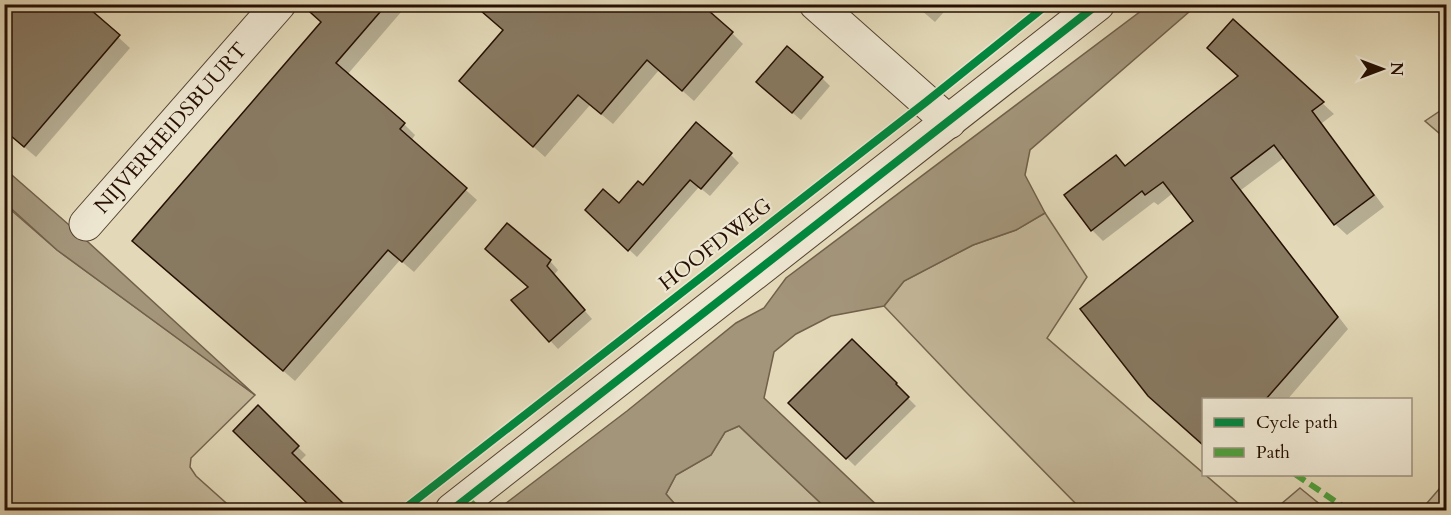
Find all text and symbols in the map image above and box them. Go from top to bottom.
street label: NIJVERHEIDSBUURT [88,36,254,220]
north arrow [1352,39,1412,99]
text: N [1385,62,1407,76]
street label: HOOFDWEG [653,191,778,298]
legend [1202,398,1412,476]
text: Cycle path [1256,410,1338,435]
text: Path [1256,440,1290,465]

